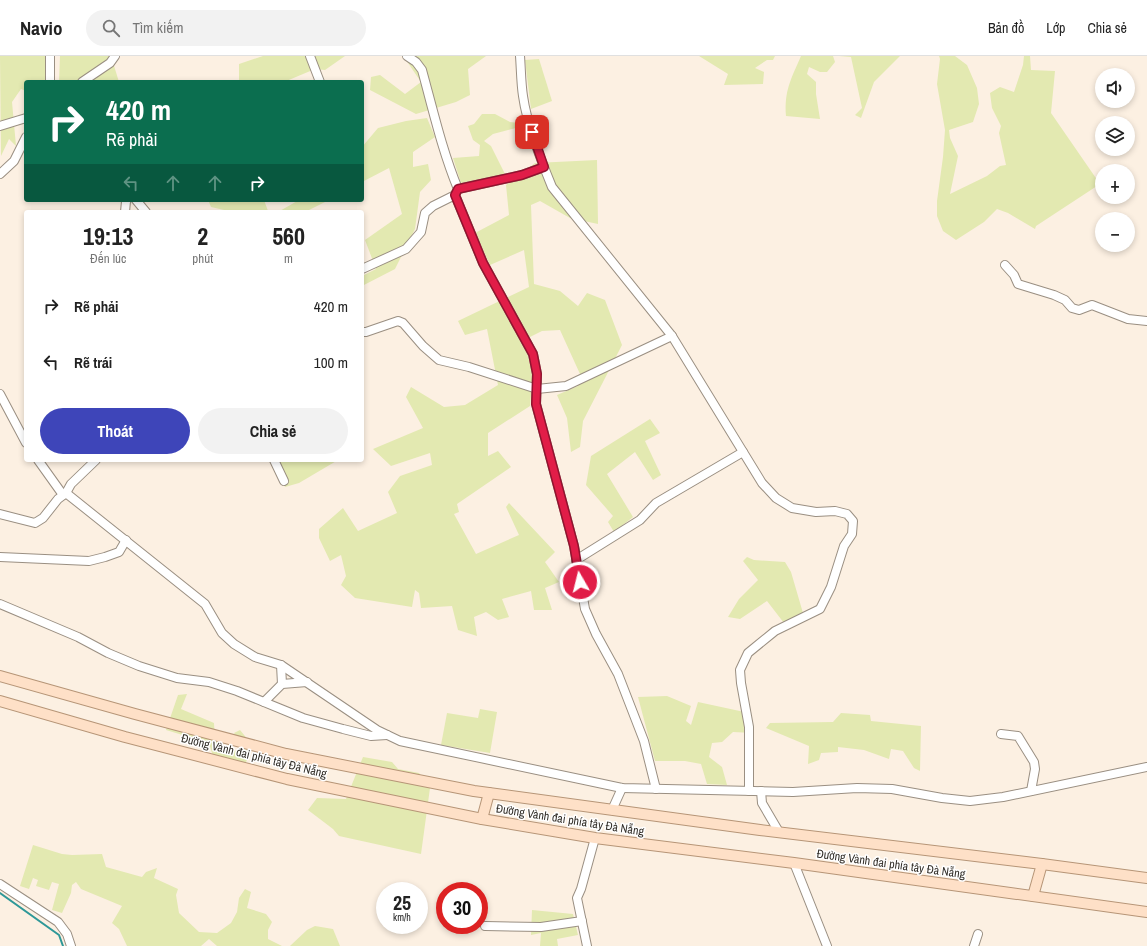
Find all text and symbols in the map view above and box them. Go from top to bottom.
search box [86,10,366,46]
text: Navio [20,15,62,41]
icon: search [100,17,122,39]
text: Tìm kiếm [132,17,183,38]
text: Bản đồ [988,19,1024,37]
text: Lớp [1046,19,1065,37]
text: Chia sẻ [1087,19,1127,37]
map controls [1095,68,1135,252]
button: sound [1095,68,1135,108]
text: 420 m [106,91,171,129]
icon: right [40,96,92,148]
pin [515,115,549,149]
button: layers [1095,116,1135,156]
icon: arrive [521,121,543,143]
text: Rẽ phải [106,127,158,152]
button: + [1095,164,1135,204]
icon: left [120,172,142,194]
icon: ahead [162,172,184,194]
icon: ahead [204,172,226,194]
icon: right [246,172,268,194]
button: − [1095,212,1135,252]
text: 19:13 [83,220,133,252]
text: 2 [197,220,208,252]
text: 560 [272,220,305,252]
text: Đến lúc [90,250,126,267]
text: phút [192,250,213,267]
text: m [284,250,293,267]
icon: right [40,295,62,317]
text: Rẽ phải [74,296,118,317]
text: 420 m [314,296,348,317]
icon: left [40,351,62,373]
text: Rẽ trái [74,352,112,373]
text: 100 m [314,352,348,373]
button: Thoát [40,408,190,454]
button: Chia sẻ [198,408,348,454]
position arrow [559,561,601,603]
street label: Đường Vành đai phía tây Đà Nẵng [179,730,329,782]
street label: Đường Vành đai phía tây Đà Nẵng [495,800,646,840]
street label: Đường Vành đai phía tây Đà Nẵng [816,846,967,882]
speed limit sign: 30 [436,882,488,934]
text: 25 [393,889,411,916]
text: km/h [393,911,411,924]

